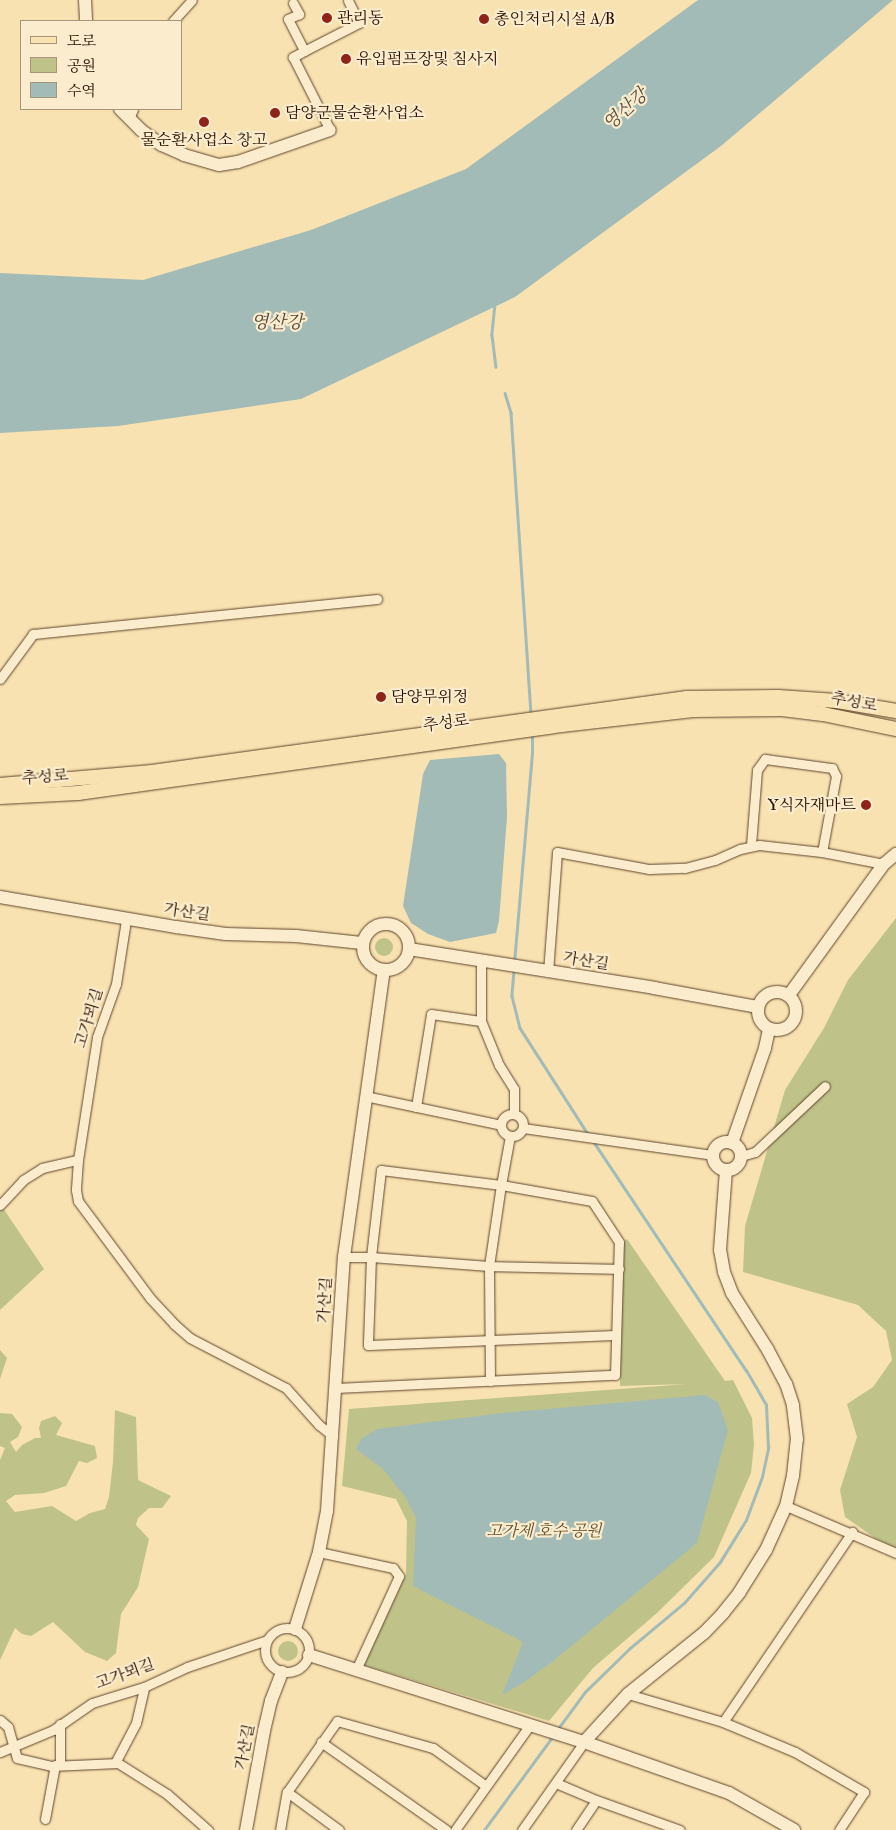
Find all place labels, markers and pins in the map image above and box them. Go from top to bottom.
place label: 관리동 [337,8,383,28]
place label: 총인처리시설 A/B [494,9,615,29]
marker: 관리동 [321,12,333,24]
marker: 총인처리시설 A/B [478,13,490,25]
place label: 유입펌프장및 침사지 [356,49,498,69]
marker: 유입펌프장및 침사지 [340,53,352,65]
place label: 담양군물순환사업소 [285,103,424,123]
marker: 담양군물순환사업소 [269,107,281,119]
marker: 물순환사업소 창고 [198,116,210,128]
place label: 물순환사업소 창고 [140,130,268,150]
place label: 담양무위정 [391,687,468,707]
marker: 담양무위정 [375,691,387,703]
place label: Y식자재마트 [768,795,856,815]
marker: Y식자재마트 [860,799,872,811]

